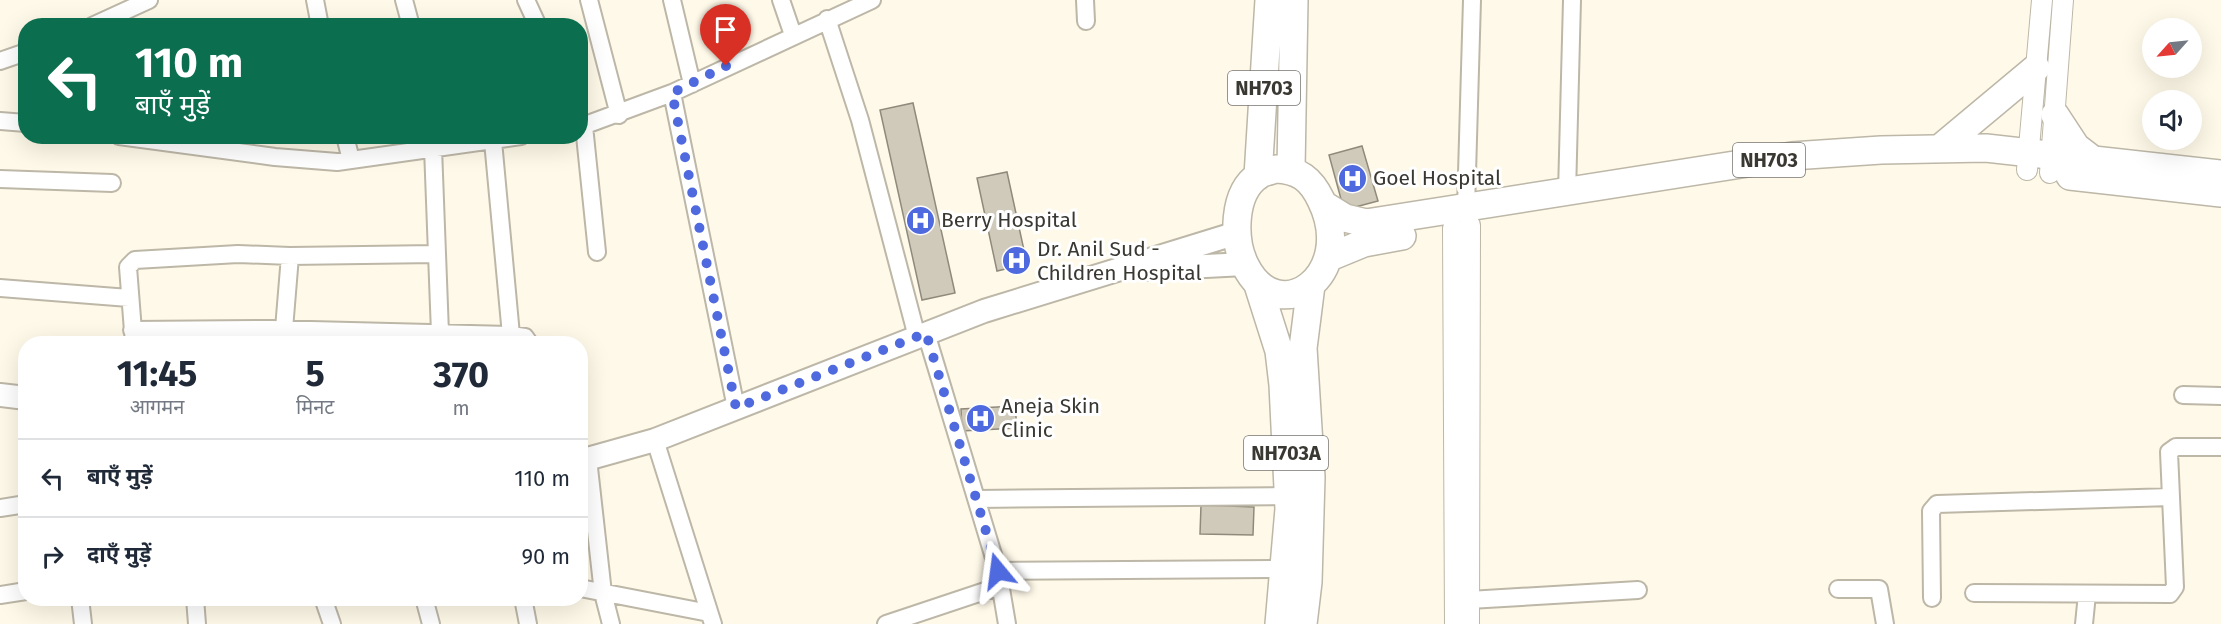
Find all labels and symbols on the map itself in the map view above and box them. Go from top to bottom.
pin [700,4,751,66]
north arrow [2142,18,2202,78]
road number: NH703 [1228,71,1300,105]
road number: NH703 [1733,143,1805,177]
hospital icon: Goel Hospital [1336,162,1368,194]
place label: Goel Hospital [1373,165,1501,191]
hospital icon: Berry Hospital [904,204,936,236]
place label: Berry Hospital [941,207,1077,233]
place label: Dr. Anil Sud - Children Hospital [1037,236,1202,286]
hospital icon: Dr. Anil Sud - Children Hospital [1000,245,1032,277]
place label: Aneja Skin Clinic [1001,393,1100,443]
hospital icon: Aneja Skin Clinic [964,402,996,434]
road number: NH703A [1244,436,1328,470]
position arrow [966,539,1030,603]

